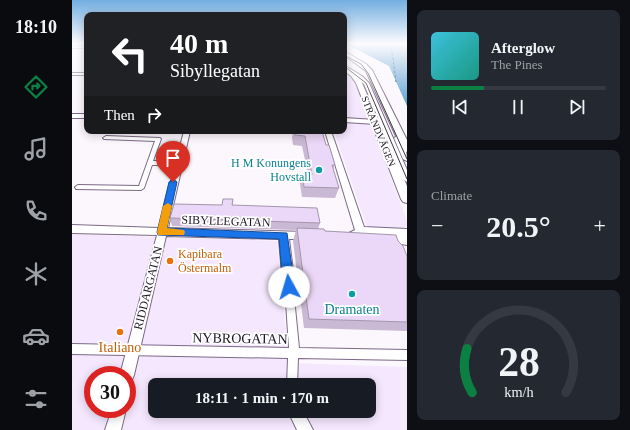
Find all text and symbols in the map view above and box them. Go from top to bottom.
text: 18:10 [15,17,57,37]
icon: left [104,28,156,80]
text: 40 m [170,28,228,59]
text: Afterglow [491,40,555,56]
text: The Pines [491,57,543,72]
text: Sibyllegatan [170,61,260,81]
icon: directions [22,73,50,101]
street label: STRANDVÄGEN [359,94,398,168]
icon: previous [449,96,471,118]
icon: pause [507,96,529,118]
icon: next [566,96,588,118]
icon: right [143,104,165,126]
text: Then [104,107,135,123]
icon: music [22,135,50,163]
pin [156,141,190,182]
icon: arrive [162,147,184,169]
place label: H M Konungens Hovstall [231,156,312,184]
marker: H M Konungens Hovstall [314,165,324,175]
text: Climate [431,188,472,203]
icon: phone [22,197,50,225]
text: 20.5° [486,210,551,243]
street label: SIBYLLEGATAN [181,212,271,230]
text: − [431,213,443,238]
text: + [594,213,606,238]
street label: RIDDARGATAN [131,244,165,331]
place label: Kapibara Östermalm [178,247,232,275]
marker: Kapibara Östermalm [165,256,175,266]
icon: climate [22,260,50,288]
position arrow [268,266,310,308]
marker: Dramaten [347,289,357,299]
place label: Dramaten [324,302,380,317]
icon: car [22,322,50,350]
marker: Italiano [115,327,125,337]
street label: NYBROGATAN [192,330,288,347]
text: 28 [498,339,539,385]
place label: Italiano [99,340,141,355]
speed limit sign: 30 [84,366,136,418]
text: km/h [504,384,533,400]
icon: filters [22,385,50,413]
text: 18:11 · 1 min · 170 m [195,390,329,406]

